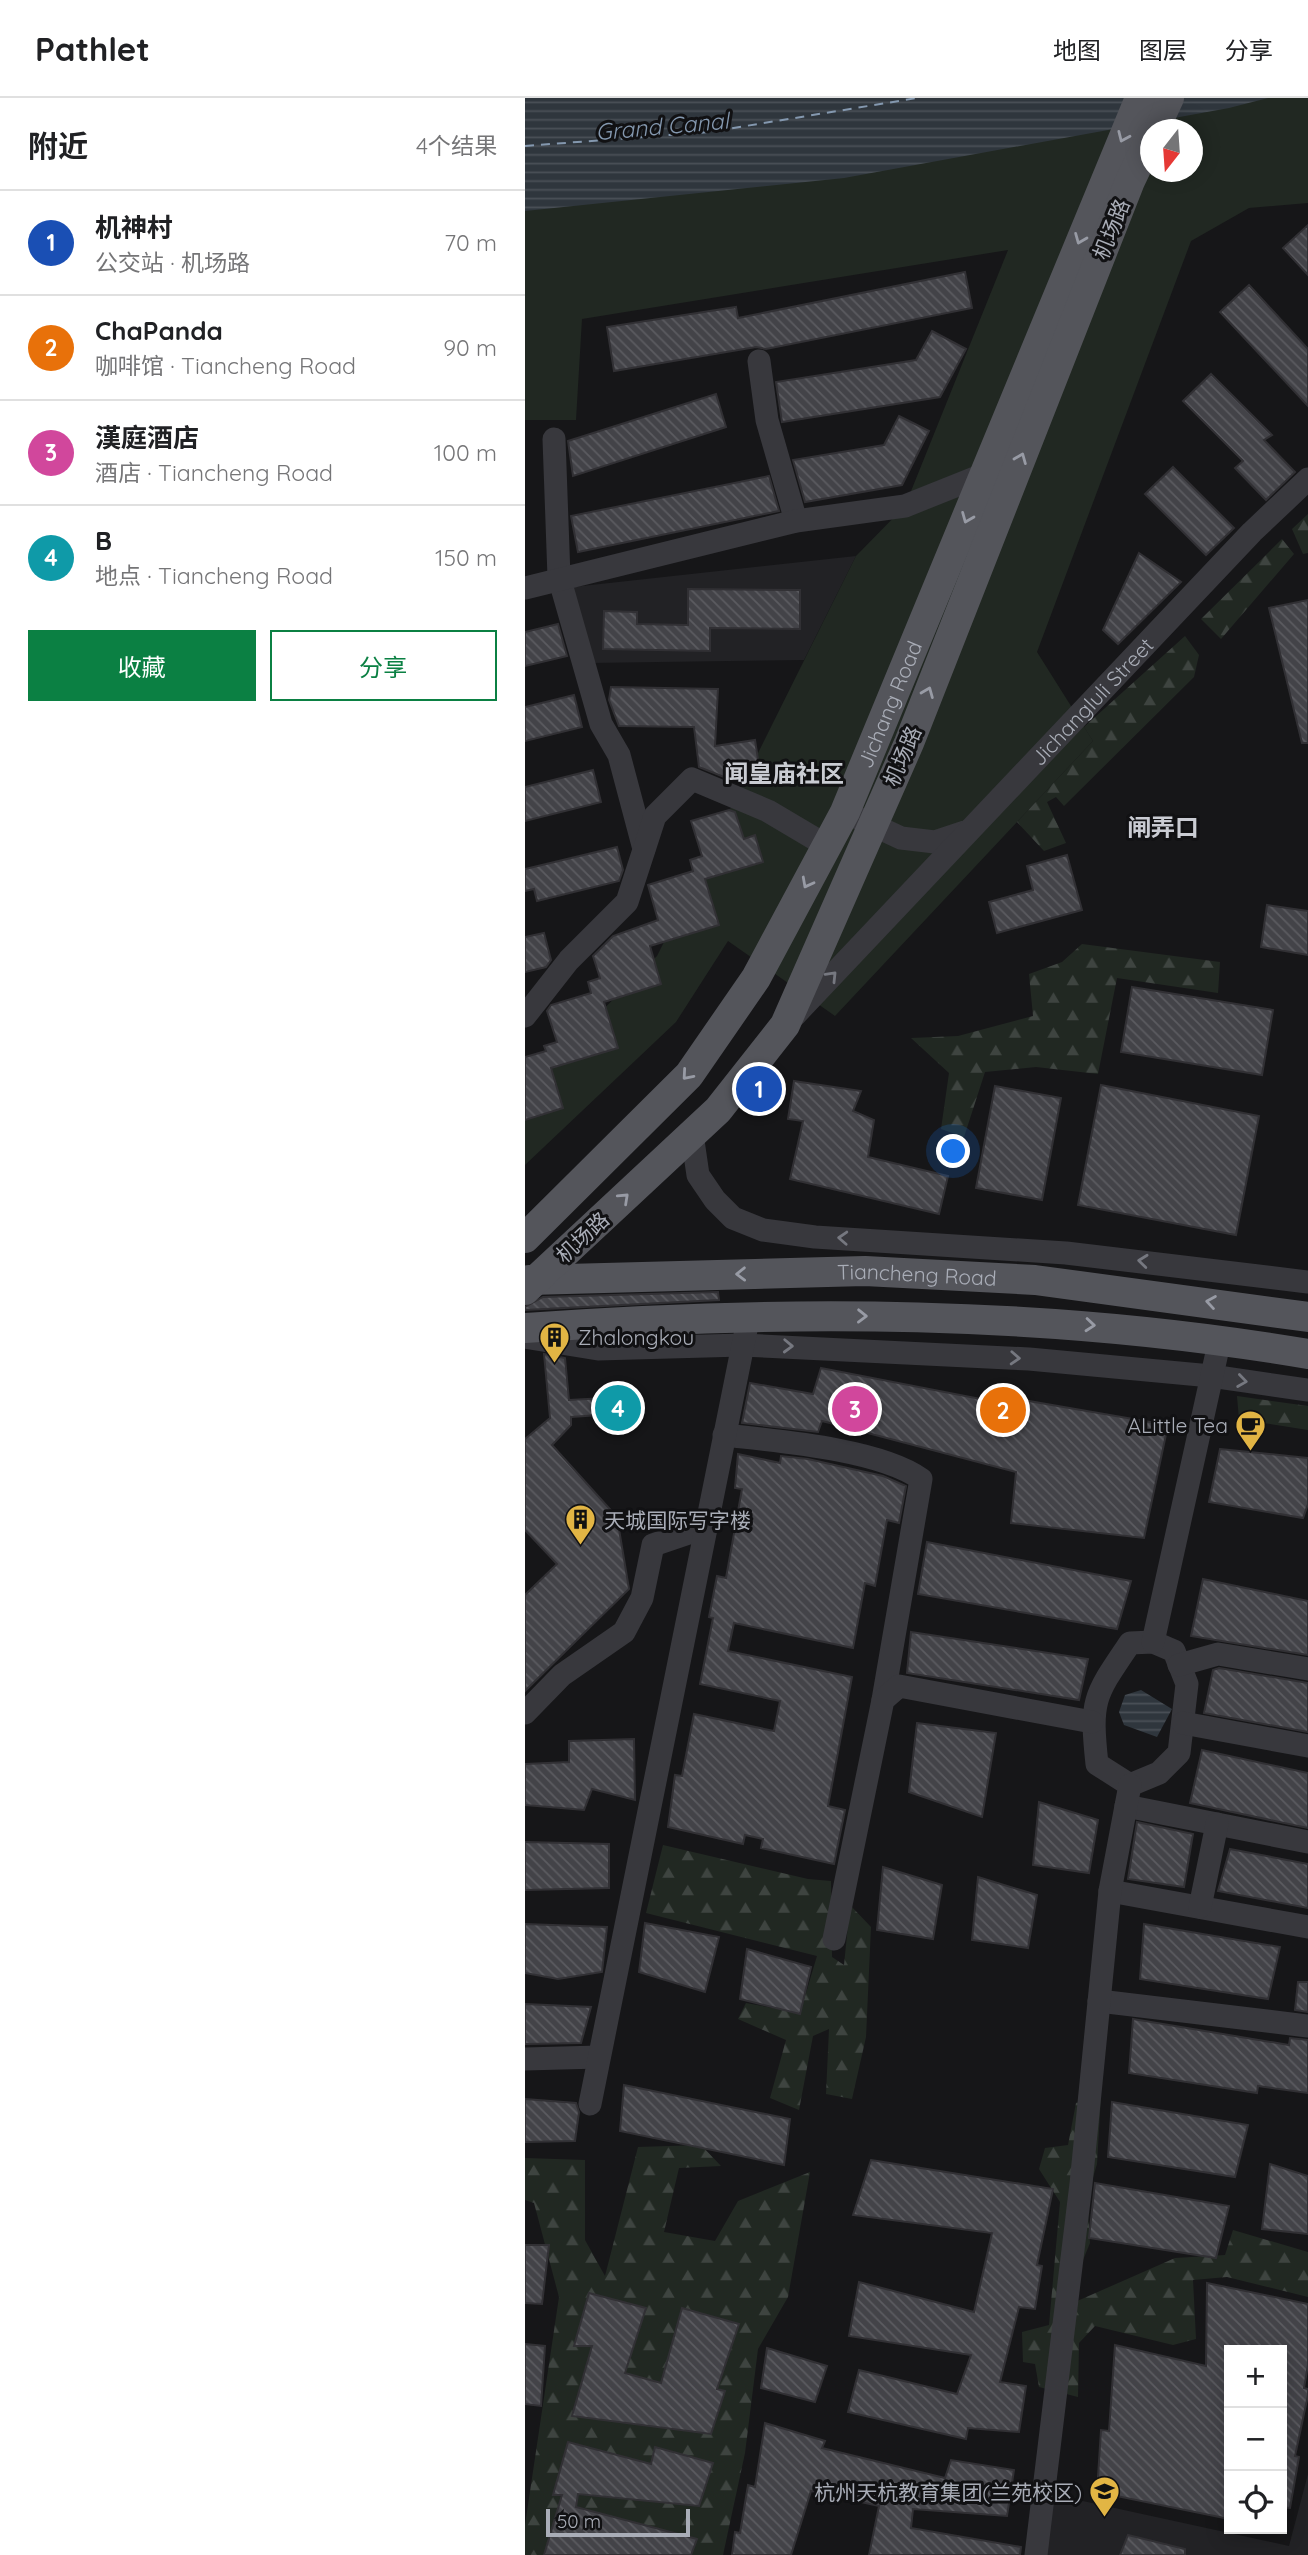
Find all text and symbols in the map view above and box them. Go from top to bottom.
text: Pathlet [35,28,150,69]
text: 地图 [1053,35,1101,65]
text: 图层 [1139,35,1187,65]
text: 分享 [1225,35,1273,65]
water label: Grand Canal [594,106,732,146]
north arrow [1140,119,1203,182]
text: 附近 [28,127,88,165]
one-way arrow [1117,129,1131,142]
text: 4个结果 [416,131,497,160]
street label: 机场路 [1087,195,1135,263]
text: 机神村 [95,211,173,244]
text: 1 [47,228,55,257]
text: 70 m [444,228,497,257]
one-way arrow [1075,232,1089,244]
text: 公交站 · 机场路 [95,248,250,277]
text: ChaPanda [95,314,223,347]
text: 2 [44,333,58,362]
text: 90 m [443,333,497,362]
text: 咖啡馆 · Tiancheng Road [95,351,356,380]
text: 漢庭酒店 [95,421,199,454]
text: 3 [45,438,57,467]
text: 100 m [434,438,497,467]
one-way arrow [1012,453,1026,465]
text: 酒店 · Tiancheng Road [95,458,333,487]
one-way arrow [961,510,975,523]
text: B [95,524,112,557]
text: 4 [44,543,58,572]
text: 150 m [435,543,497,572]
text: 地点 · Tiancheng Road [95,561,333,590]
button: 收藏 [28,630,256,701]
button: 分享 [270,630,497,701]
street label: Jichangluli Street [1025,632,1159,771]
street label: Jichang Road [852,637,927,772]
one-way arrow [920,687,934,699]
street label: 机场路 [878,722,926,790]
district label: 闻皇庙社区 [724,758,844,788]
district label: 闸弄口 [1127,812,1199,842]
one-way arrow [802,876,816,888]
one-way arrow [824,971,837,984]
pin: 1 [736,1063,782,1115]
one-way arrow [683,1067,695,1080]
your location [936,1134,970,1168]
one-way arrow [616,1194,629,1207]
street label: 机场路 [550,1206,614,1268]
one-way arrow [837,1231,848,1246]
one-way arrow [1137,1254,1149,1269]
street label: Tiancheng Road [837,1258,997,1291]
one-way arrow [735,1266,746,1281]
one-way arrow [1206,1295,1217,1310]
one-way arrow [858,1308,868,1324]
one-way arrow [1084,1317,1095,1332]
building icon: Zhalongkou [538,1320,572,1364]
place label: Zhalongkou [578,1324,694,1350]
one-way arrow [783,1338,794,1354]
one-way arrow [1010,1351,1021,1366]
one-way arrow [1236,1373,1248,1388]
pin: 4 [595,1382,641,1434]
pin: 3 [832,1383,878,1435]
pin: 2 [980,1384,1026,1436]
cafe icon: ALittle Tea [1234,1408,1268,1452]
place label: ALittle Tea [1127,1412,1228,1438]
building icon: 天城国际写字楼 [564,1503,598,1547]
place label: 天城国际写字楼 [604,1507,751,1533]
map controls [1224,2345,1287,2534]
button: + [1224,2345,1287,2408]
button: − [1224,2408,1287,2471]
button: locate [1224,2471,1287,2534]
school or university icon: 杭州天杭教育集团(兰苑校区) [1088,2475,1122,2519]
place label: 杭州天杭教育集团(兰苑校区) [814,2479,1082,2505]
scale bar [546,2506,689,2538]
text: 50 m [557,2509,601,2533]

